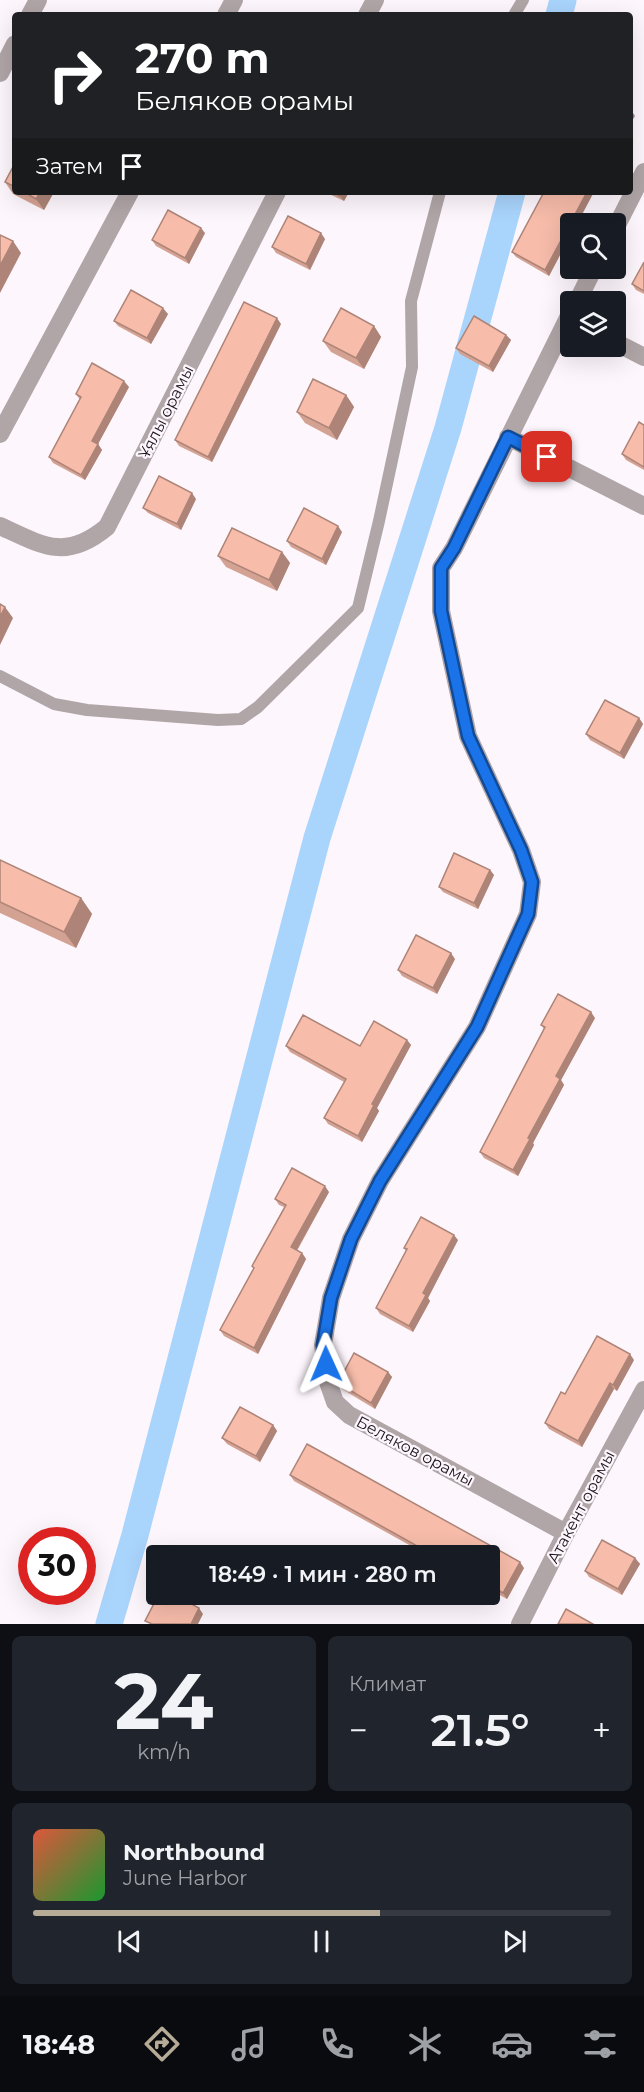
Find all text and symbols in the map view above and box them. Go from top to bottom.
text: 270 m [135,32,269,84]
icon: right [36,36,114,114]
text: Беляков орамы [135,84,354,117]
icon: arrive [115,150,148,183]
text: Затем [36,153,103,180]
map controls [560,213,626,357]
button: search [560,213,626,279]
button: layers [560,291,626,357]
street label: Ұялы орамы [134,362,198,462]
pin [521,431,572,482]
icon: arrive [530,440,563,473]
position arrow [294,1332,358,1396]
street label: Беляков орамы [353,1412,477,1490]
street label: Атакент орамы [543,1447,619,1567]
speed limit sign: 30 [18,1527,96,1605]
text: 18:49 · 1 мин · 280 m [209,1561,437,1588]
text: 24 [115,1653,213,1749]
text: Климат [349,1672,426,1696]
text: 21.5° [430,1702,530,1757]
text: − [349,1710,368,1750]
text: + [592,1710,611,1750]
text: km/h [137,1740,191,1764]
text: Northbound [123,1839,265,1866]
text: June Harbor [123,1866,247,1890]
icon: previous [113,1925,146,1958]
icon: pause [305,1925,338,1958]
icon: next [498,1925,531,1958]
icon: directions [141,2023,183,2065]
icon: music [228,2023,270,2065]
icon: phone [316,2023,358,2065]
icon: climate [404,2023,446,2065]
icon: car [491,2023,533,2065]
icon: filters [579,2023,621,2065]
text: 18:48 [23,2028,95,2061]

